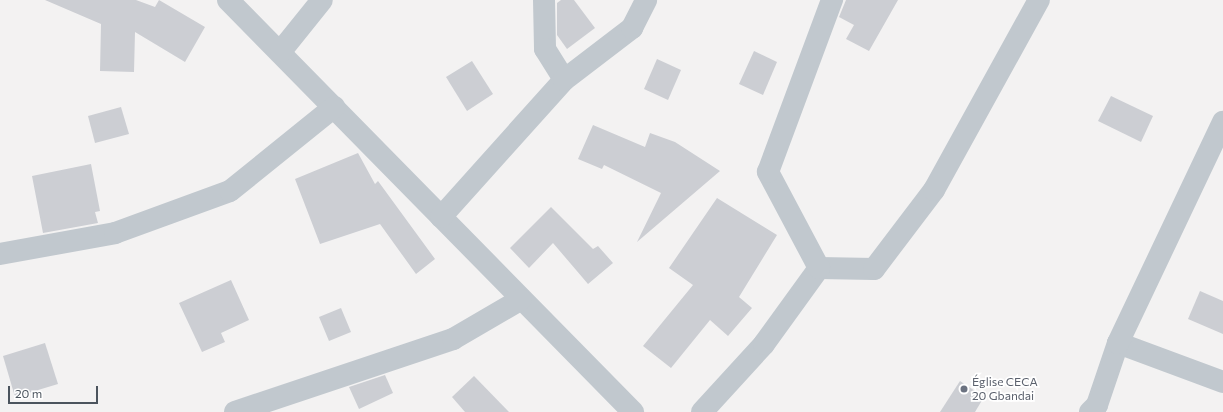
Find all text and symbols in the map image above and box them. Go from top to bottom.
place label: Église CECA 20 Gbandai [972,375,1038,403]
scale bar [10,378,100,404]
marker: Église CECA 20 Gbandai [959,384,969,394]
text: 20 m [15,386,42,400]

